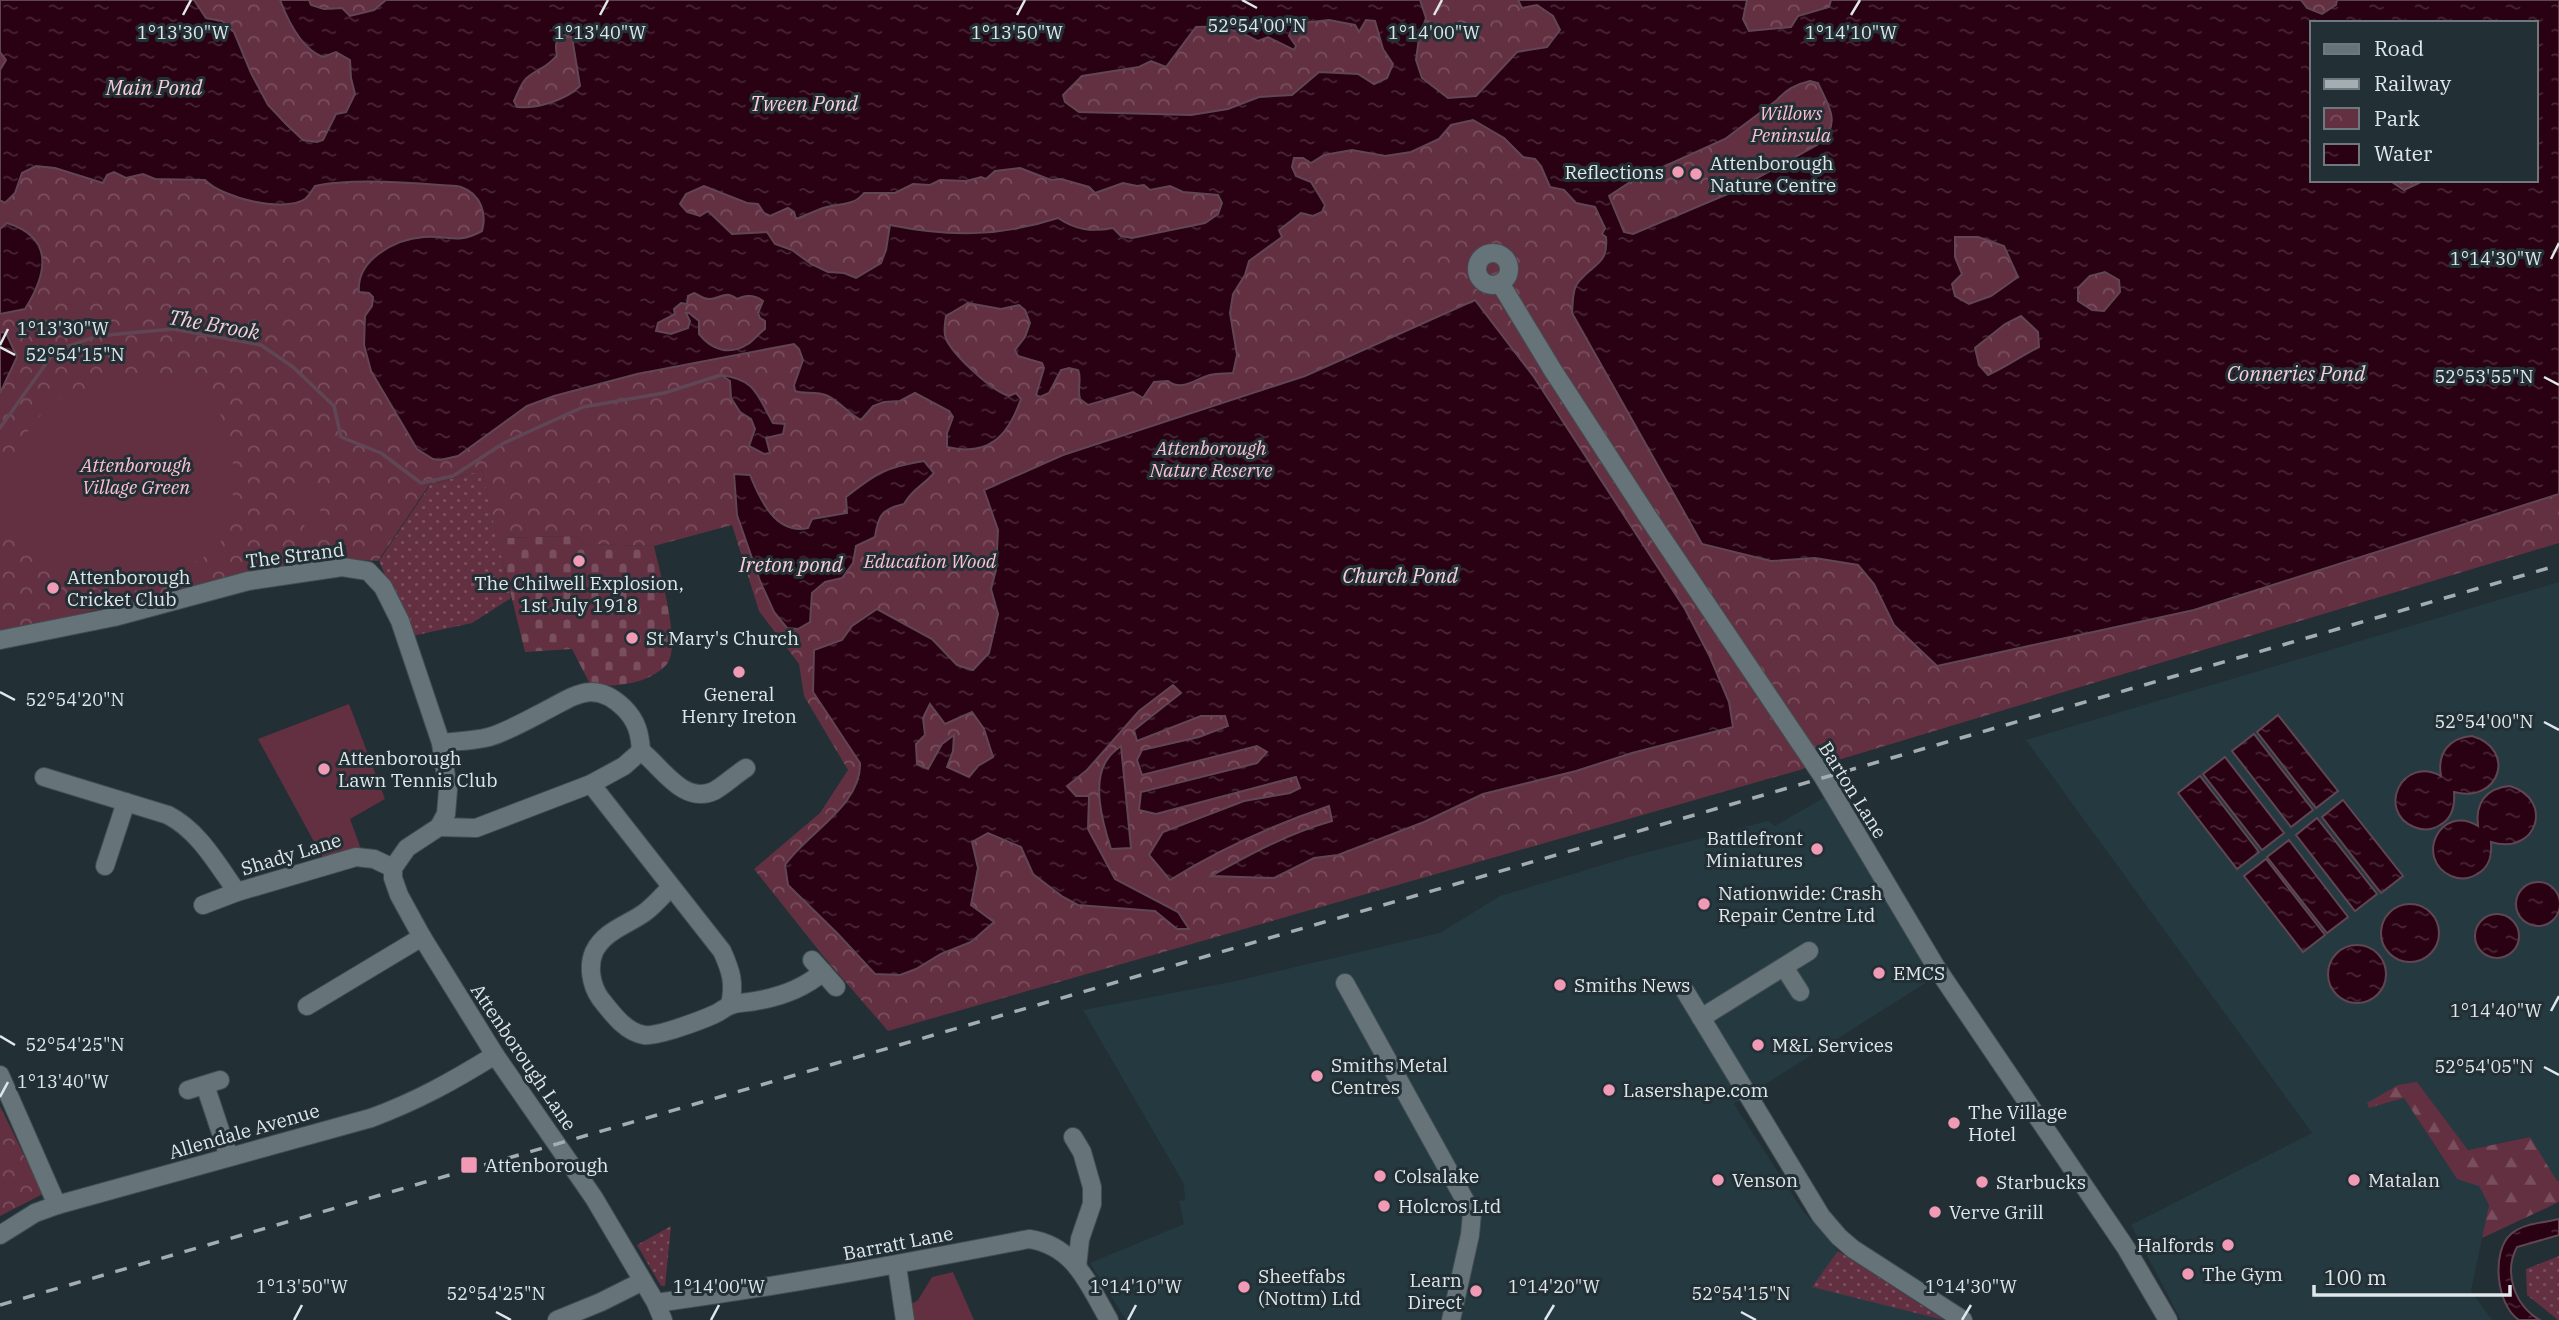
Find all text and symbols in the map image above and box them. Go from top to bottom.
text: 52°54'00"N [1208,14,1307,37]
text: 1°13'30"W [137,21,230,44]
text: 1°13'40"W [554,21,647,44]
text: 1°13'50"W [971,21,1064,44]
text: 1°14'00"W [1388,21,1481,44]
text: 1°14'10"W [1805,21,1898,44]
legend [2310,21,2538,182]
text: Road [2374,34,2424,62]
text: Railway [2374,69,2452,97]
water label: Main Pond [105,73,203,101]
water label: Tween Pond [750,89,859,117]
park label: Willows Peninsula [1750,101,1832,147]
text: Park [2374,104,2421,132]
text: Water [2374,139,2433,167]
place label: Attenborough Nature Centre [1710,151,1836,197]
place label: Reflections [1564,160,1664,184]
marker: Reflections [1670,164,1686,180]
marker: Attenborough Nature Centre [1688,166,1704,182]
text: 1°14'30"W [2450,247,2543,270]
water label: The Brook [166,302,263,346]
text: 1°13'30"W [17,317,110,340]
text: 52°54'15"N [26,343,125,366]
water label: Conneries Pond [2227,359,2366,387]
text: 52°53'55"N [2435,365,2534,388]
park label: Attenborough Nature Reserve [1149,436,1273,482]
park label: Attenborough Village Green [78,453,192,499]
street label: The Strand [244,537,346,573]
park label: Education Wood [863,549,997,573]
water label: Ireton pond [738,550,844,578]
marker: The Chilwell Explosion, 1st July 1918 [571,553,587,569]
water label: Church Pond [1342,561,1458,589]
place label: Attenborough Cricket Club [67,565,191,611]
place label: The Chilwell Explosion, 1st July 1918 [474,571,684,617]
marker: Attenborough Cricket Club [45,580,61,596]
place label: St Mary's Church [646,626,799,650]
marker: St Mary's Church [624,630,640,646]
marker: General Henry Ireton [731,664,747,680]
place label: General Henry Ireton [681,682,797,728]
text: 52°54'20"N [26,688,125,711]
text: 52°54'00"N [2435,710,2534,733]
street label: Barton Lane [1814,737,1892,843]
place label: Attenborough Lawn Tennis Club [338,746,498,792]
marker: Attenborough Lawn Tennis Club [316,761,332,777]
place label: Battlefront Miniatures [1706,826,1803,872]
street label: Shady Lane [238,827,344,881]
marker: Battlefront Miniatures [1809,841,1825,857]
place label: Nationwide: Crash Repair Centre Ltd [1718,881,1883,927]
marker: Nationwide: Crash Repair Centre Ltd [1696,896,1712,912]
place label: EMCS [1893,961,1945,985]
marker: EMCS [1871,965,1887,981]
place label: Smiths News [1574,973,1690,997]
marker: Smiths News [1552,977,1568,993]
street label: Attenborough Lane [466,979,582,1135]
text: 1°14'40"W [2450,999,2543,1022]
text: 52°54'25"N [26,1033,125,1056]
place label: M&L Services [1772,1033,1893,1057]
marker: M&L Services [1750,1037,1766,1053]
place label: Smiths Metal Centres [1331,1053,1448,1099]
text: 52°54'05"N [2435,1055,2534,1078]
marker: Smiths Metal Centres [1309,1068,1325,1084]
text: 1°13'40"W [17,1070,110,1093]
place label: Lasershape.com [1623,1078,1769,1102]
marker: Lasershape.com [1601,1082,1617,1098]
street label: Allendale Avenue [166,1098,322,1164]
place label: The Village Hotel [1968,1100,2067,1146]
marker: The Village Hotel [1946,1115,1962,1131]
place label: Attenborough [485,1153,609,1177]
marker: Attenborough [459,1155,479,1175]
place label: Colsalake [1394,1164,1479,1188]
marker: Colsalake [1372,1168,1388,1184]
place label: Venson [1732,1168,1798,1192]
place label: Matalan [2368,1168,2440,1192]
place label: Starbucks [1996,1170,2086,1194]
marker: Venson [1710,1172,1726,1188]
marker: Matalan [2346,1172,2362,1188]
marker: Starbucks [1974,1174,1990,1190]
place label: Holcros Ltd [1398,1194,1501,1218]
marker: Holcros Ltd [1376,1198,1392,1214]
place label: Verve Grill [1949,1200,2044,1224]
marker: Verve Grill [1927,1204,1943,1220]
street label: Barratt Lane [841,1221,955,1265]
place label: Halfords [2137,1233,2214,1257]
marker: Halfords [2220,1237,2236,1253]
scale bar [2314,1254,2510,1298]
place label: The Gym [2202,1262,2283,1286]
text: 100 m [2324,1263,2387,1291]
place label: Sheetfabs (Nottm) Ltd [1258,1264,1361,1310]
marker: The Gym [2180,1266,2196,1282]
place label: Learn Direct [1407,1268,1462,1314]
text: 1°13'50"W [256,1275,349,1298]
text: 1°14'00"W [673,1275,766,1298]
text: 1°14'10"W [1090,1275,1183,1298]
text: 1°14'20"W [1508,1275,1601,1298]
text: 1°14'30"W [1925,1275,2018,1298]
marker: Sheetfabs (Nottm) Ltd [1236,1279,1252,1295]
text: 52°54'25"N [447,1282,546,1305]
text: 52°54'15"N [1692,1282,1791,1305]
marker: Learn Direct [1468,1283,1484,1299]

